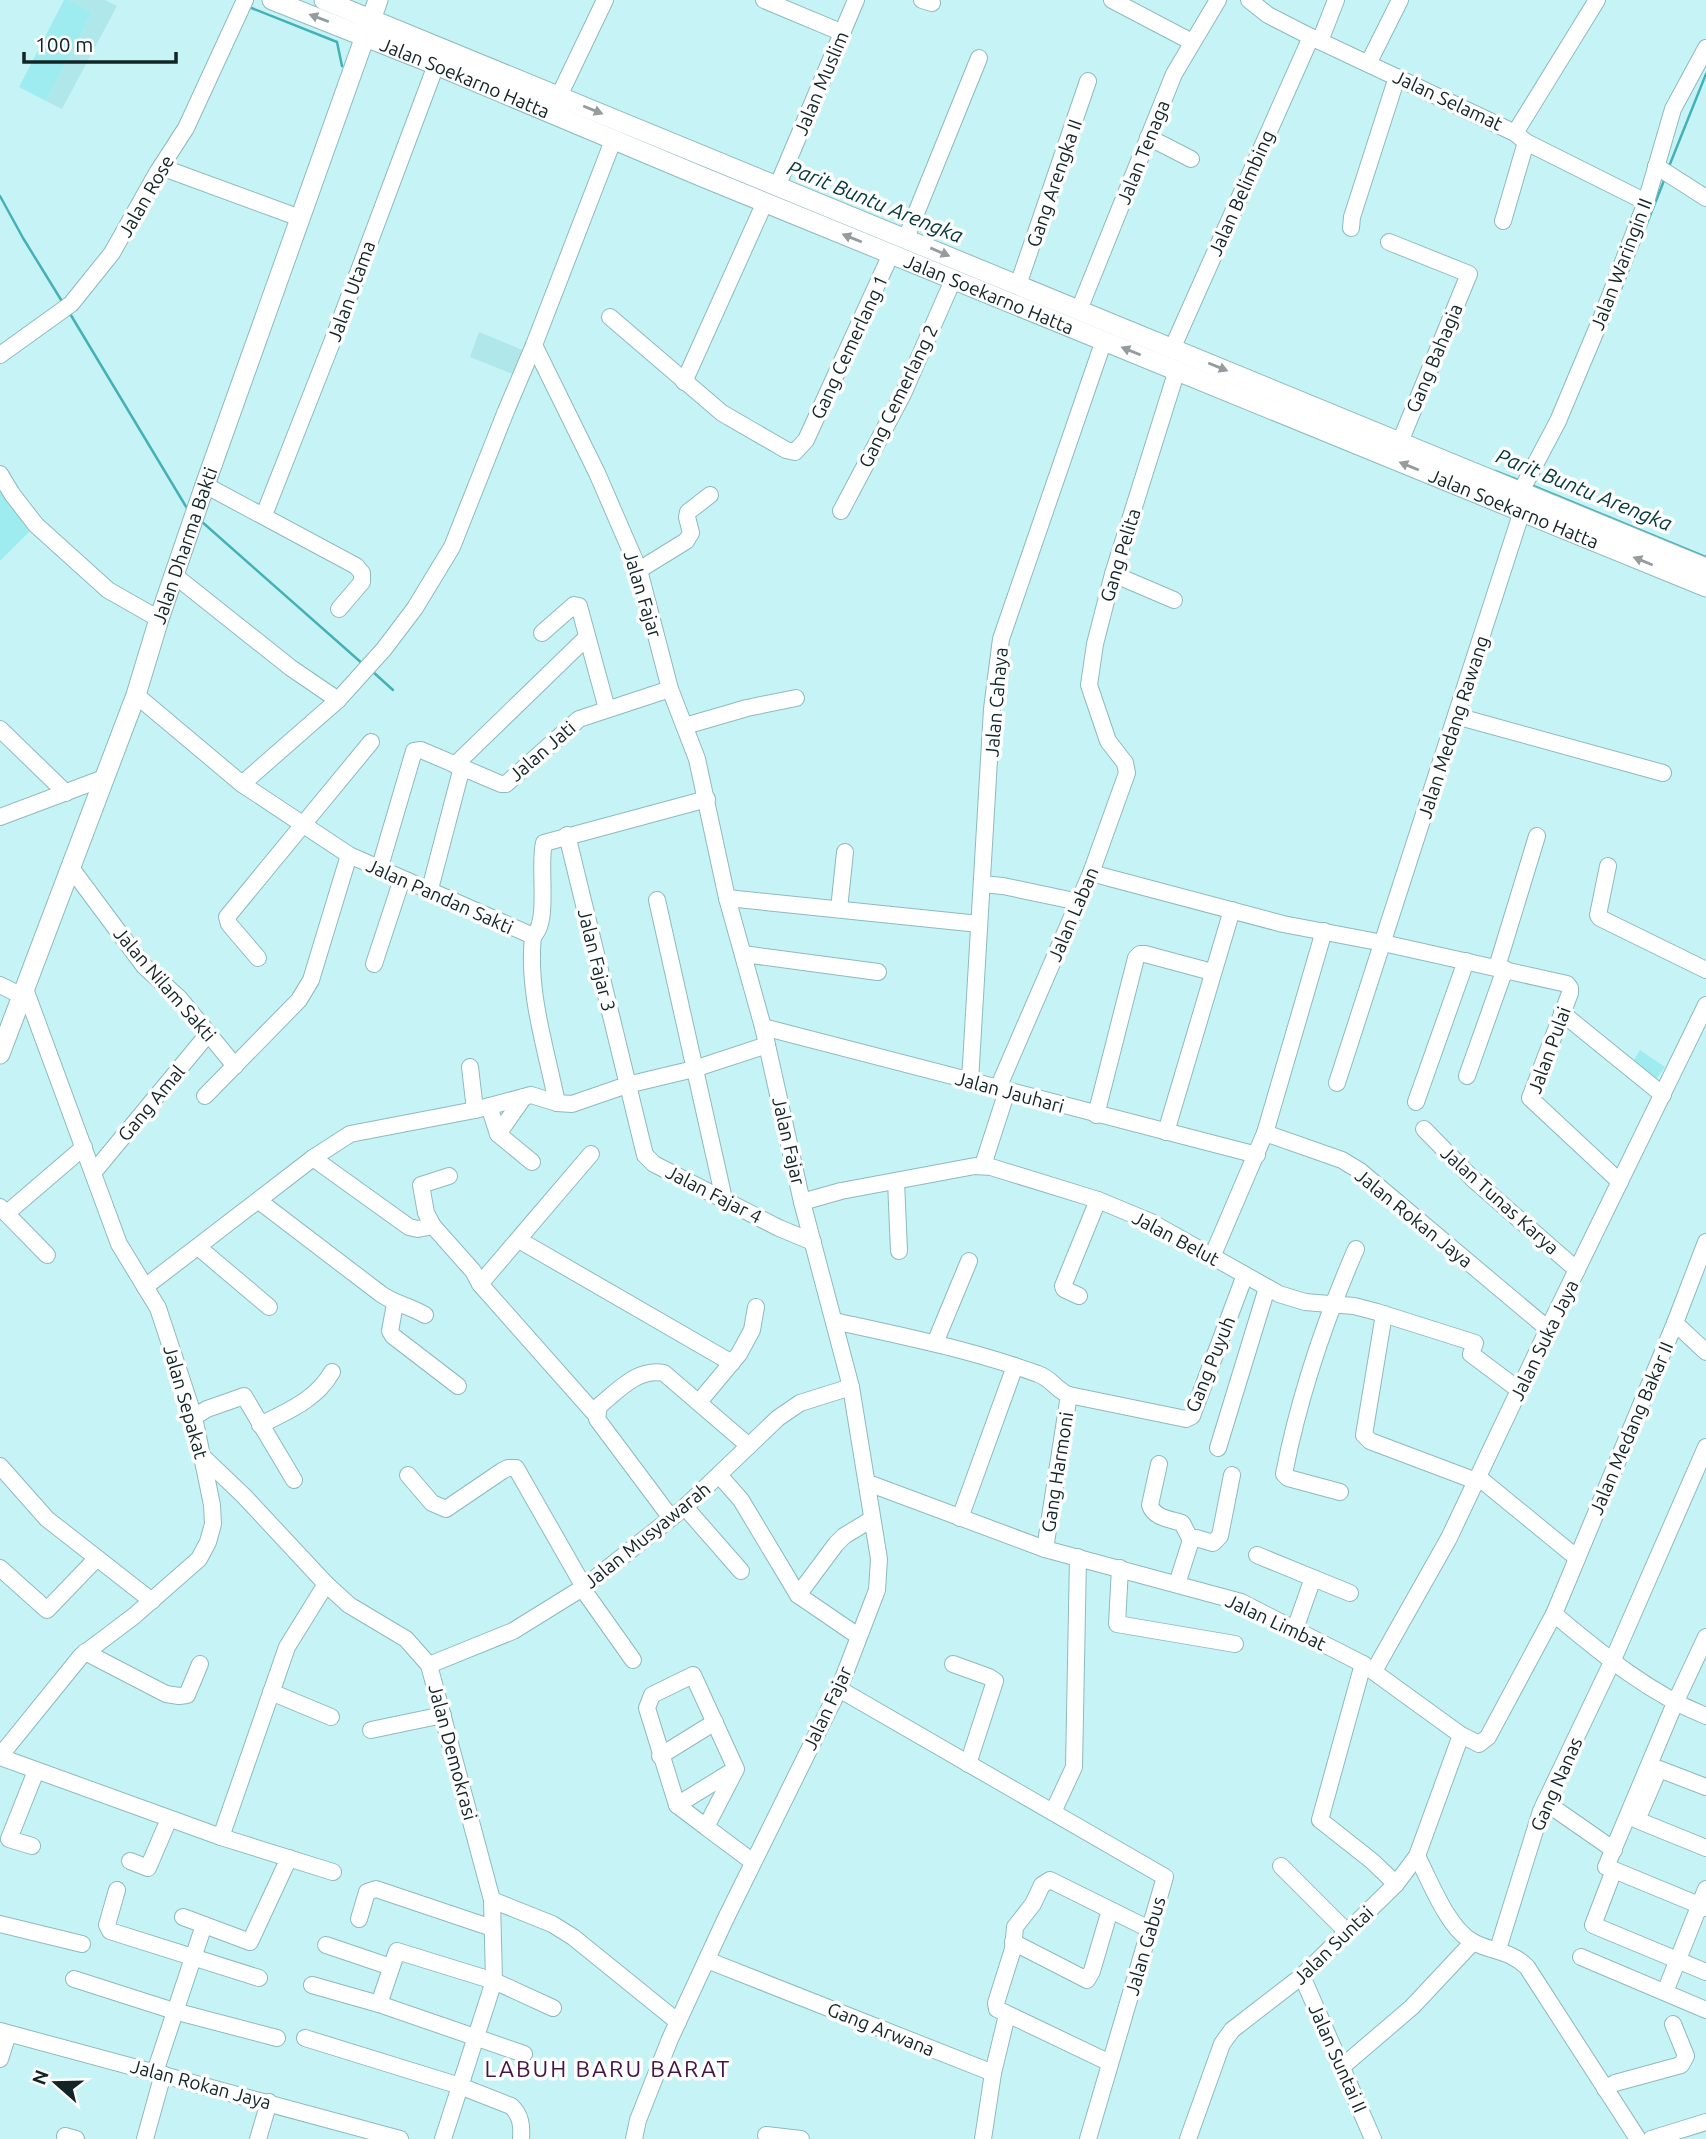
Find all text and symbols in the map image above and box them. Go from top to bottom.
one-way arrow [308,12,329,23]
scale bar [24,21,177,65]
street label: Jalan Muslim [789,28,853,138]
text: 100 m [35,32,93,56]
street label: Jalan Soekarno Hatta [377,33,553,123]
street label: Jalan Selamat [1390,65,1507,135]
street label: Jalan Tenaga [1112,97,1174,207]
one-way arrow [583,104,604,115]
street label: Gang Arengka II [1022,116,1086,250]
street label: Jalan Belimbing [1203,127,1279,259]
street label: Jalan Rose [114,151,178,241]
water label: Parit Buntu Arengka [784,155,967,247]
street label: Jalan Waringin II [1586,195,1656,333]
one-way arrow [842,232,863,243]
street label: Jalan Utama [323,238,379,344]
one-way arrow [930,246,950,258]
street label: Jalan Soekarno Hatta [901,250,1077,339]
street label: Gang Cemerlang 1 [806,272,892,422]
street label: Gang Bahagia [1401,300,1467,416]
street label: Gang Cemerlang 2 [854,321,942,471]
one-way arrow [1120,346,1141,357]
one-way arrow [1208,361,1228,373]
water label: Parit Buntu Arengka [1493,443,1676,535]
one-way arrow [1399,460,1420,471]
street label: Jalan Dharma Bakti [147,464,222,627]
street label: Jalan Soekarno Hatta [1426,464,1602,553]
street label: Gang Pelita [1095,506,1145,604]
street label: Jalan Fajar [619,548,667,640]
one-way arrow [1632,555,1653,566]
street label: Jalan Medang Rawang [1413,633,1493,821]
street label: Jalan Cahaya [980,646,1012,758]
street label: Jalan Jati [504,716,580,786]
street label: Jalan Pandan Sakti [363,854,517,938]
street label: Jalan Laban [1043,864,1103,964]
street label: Jalan Fajar 3 [574,906,620,1014]
street label: Jalan Nilam Sakti [109,922,221,1046]
street label: Jalan Pulai [1523,1004,1575,1096]
street label: Gang Amal [113,1061,189,1145]
street label: Jalan Jauhari [953,1067,1067,1117]
street label: Jalan Fajar [768,1095,810,1187]
street label: Jalan Tunas Karya [1437,1141,1563,1259]
street label: Jalan Fajar 4 [662,1160,766,1228]
street label: Jalan Rokan Jaya [1351,1164,1477,1272]
street label: Jalan Belut [1129,1206,1224,1270]
street label: Jalan Suka Jaya [1505,1276,1583,1404]
street label: Gang Puyuh [1181,1313,1239,1415]
street label: Jalan Medang Bakar II [1585,1338,1677,1518]
street label: Jalan Sepakat [159,1343,213,1462]
street label: Gang Harmoni [1037,1410,1077,1534]
street label: Jalan Musyawarah [580,1477,714,1593]
street label: Jalan Limbat [1222,1589,1330,1655]
street label: Jalan Fajar [798,1663,856,1753]
street label: Jalan Demokrasi [424,1682,482,1822]
street label: Gang Nanas [1525,1734,1587,1834]
street label: Jalan Gabus [1120,1894,1170,1998]
street label: Jalan Suntai [1288,1901,1378,1989]
street label: Gang Arwana [824,1998,938,2060]
street label: Jalan Suntai II [1304,2000,1372,2116]
north arrow [21,2048,91,2118]
street label: Jalan Rokan Jaya [128,2055,274,2113]
district label: LABUH BARU BARAT [485,2056,731,2081]
text: N [27,2067,53,2088]

